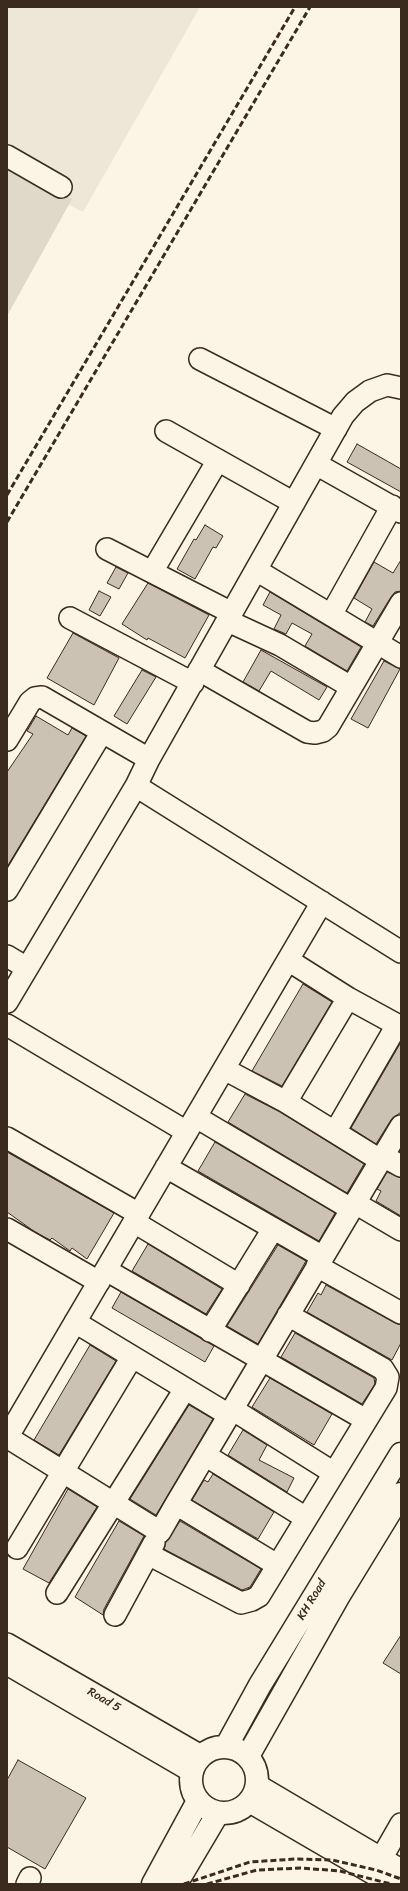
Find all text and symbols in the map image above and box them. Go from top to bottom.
street label: KH Road [294,1577,330,1623]
street label: Road 5 [85,1685,123,1715]

